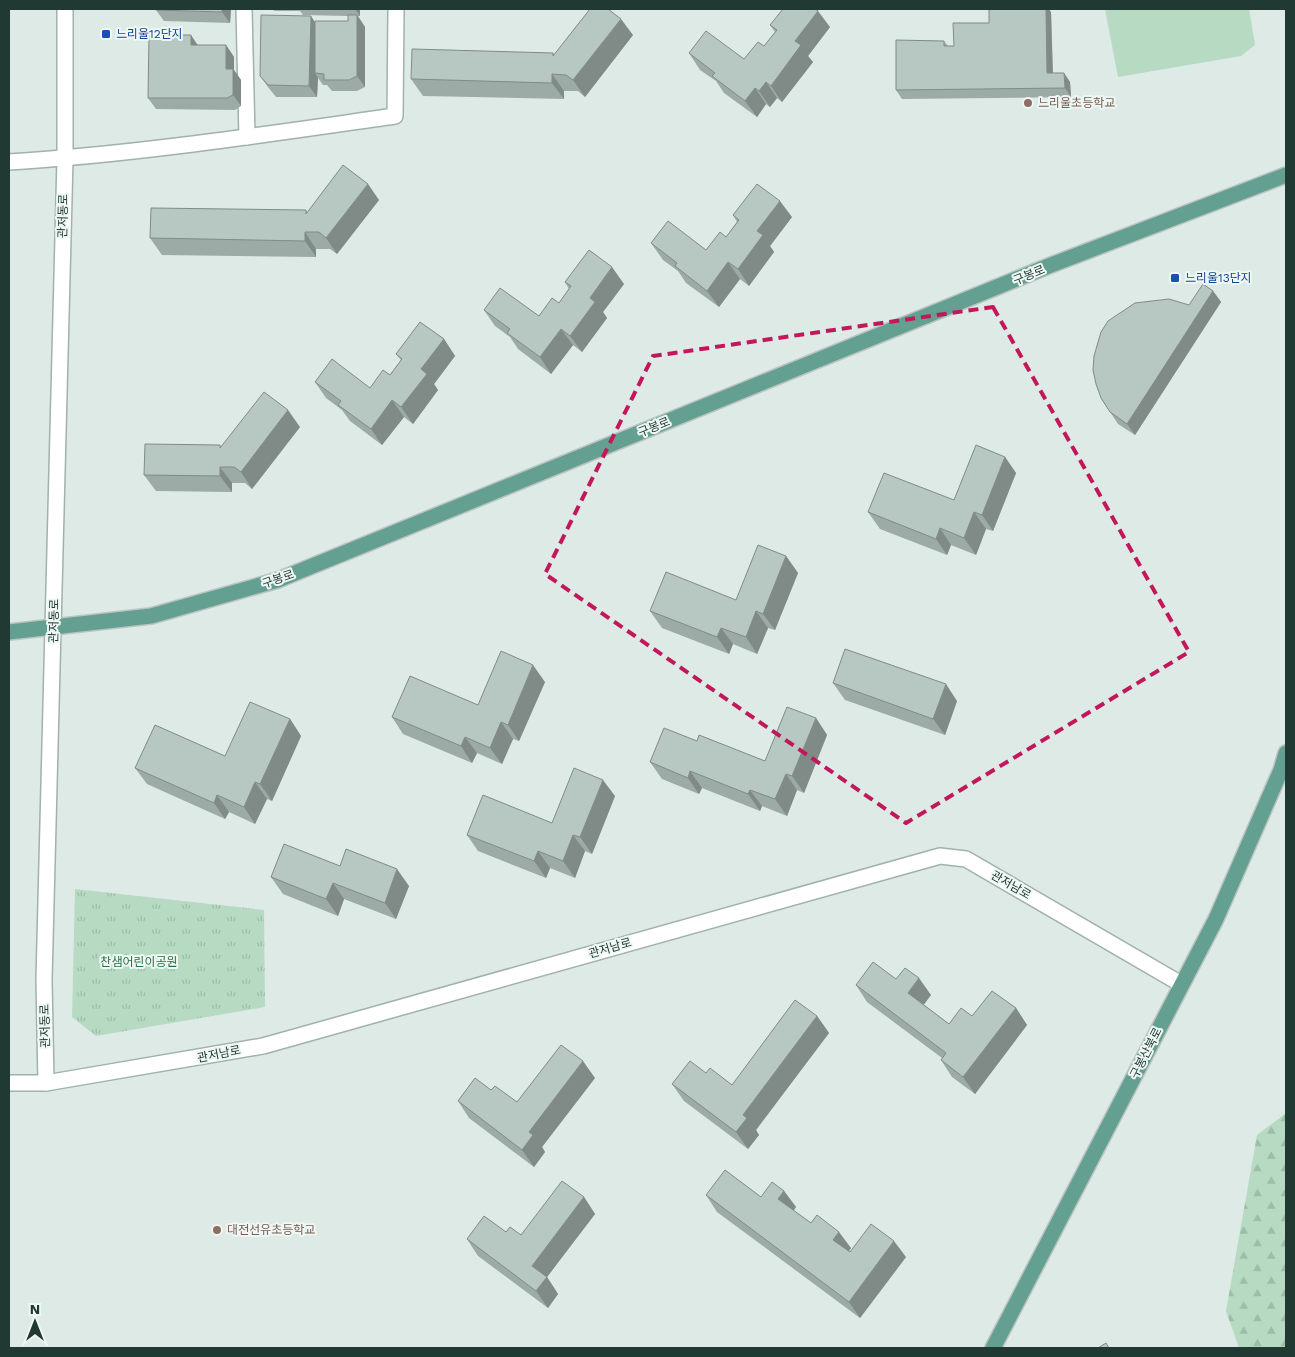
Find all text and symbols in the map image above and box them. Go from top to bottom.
place label: 느리울12단지 [116,27,183,41]
marker: 느리울12단지 [100,28,112,40]
place label: 느리울초등학교 [1038,96,1115,110]
marker: 느리울초등학교 [1022,97,1034,109]
street label: 관저동로 [56,194,70,238]
street label: 구봉로 [1011,262,1047,288]
place label: 느리울13단지 [1185,271,1252,285]
marker: 느리울13단지 [1169,272,1181,284]
street label: 구봉로 [636,414,672,440]
street label: 구봉로 [260,567,296,591]
street label: 관저동로 [47,599,61,643]
street label: 관저남로 [988,868,1034,902]
street label: 관저남로 [587,935,633,961]
park label: 찬샘어린이공원 [100,955,178,969]
street label: 관저동로 [38,1004,52,1048]
street label: 구봉산북로 [1127,1025,1165,1081]
street label: 관저남로 [196,1043,242,1065]
place label: 대전선유초등학교 [227,1223,315,1237]
marker: 대전선유초등학교 [211,1224,223,1236]
north arrow [10,1297,60,1347]
text: N [30,1301,40,1317]

